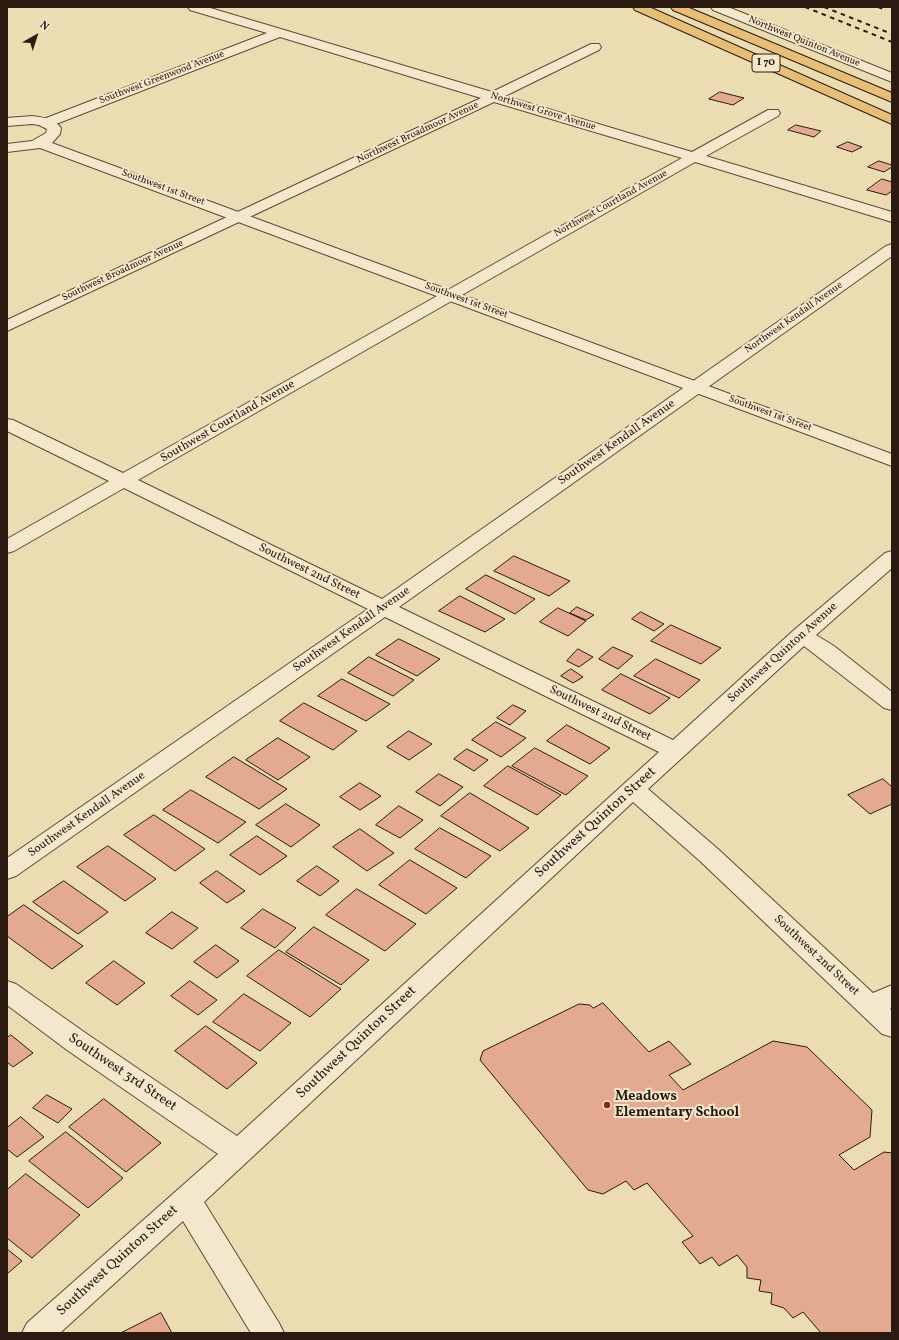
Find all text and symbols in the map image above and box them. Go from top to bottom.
street label: Northwest Quinton Avenue [746,14,862,70]
north arrow [16,16,56,56]
text: N [36,18,52,35]
street label: Southwest Greenwood Avenue [98,49,226,107]
road number: I 70 [752,54,780,72]
street label: Northwest Grove Avenue [489,90,597,134]
street label: Northwest Broadmoor Avenue [355,99,481,167]
street label: Southwest 1st Street [120,167,206,209]
street label: Northwest Courtland Avenue [552,168,670,240]
street label: Southwest Broadmoor Avenue [60,238,186,304]
street label: Southwest 1st Street [423,280,509,322]
street label: Northwest Kendall Avenue [743,280,845,356]
street label: Southwest Courtland Avenue [158,378,298,466]
street label: Southwest 1st Street [727,393,813,435]
street label: Southwest Kendall Avenue [556,397,678,489]
street label: Southwest 2nd Street [256,541,362,603]
street label: Southwest Kendall Avenue [291,584,413,676]
street label: Southwest Quinton Avenue [725,600,841,706]
street label: Southwest 2nd Street [547,683,653,745]
street label: Southwest Quinton Street [532,764,660,882]
street label: Southwest Kendall Avenue [26,769,148,861]
street label: Southwest 2nd Street [770,913,862,999]
street label: Southwest Quinton Street [294,983,420,1103]
street label: Southwest 3rd Street [65,1030,179,1116]
place label: Meadows Elementary School [615,1089,739,1122]
marker: Meadows Elementary School [602,1100,612,1110]
street label: Southwest Quinton Street [54,1202,182,1320]

